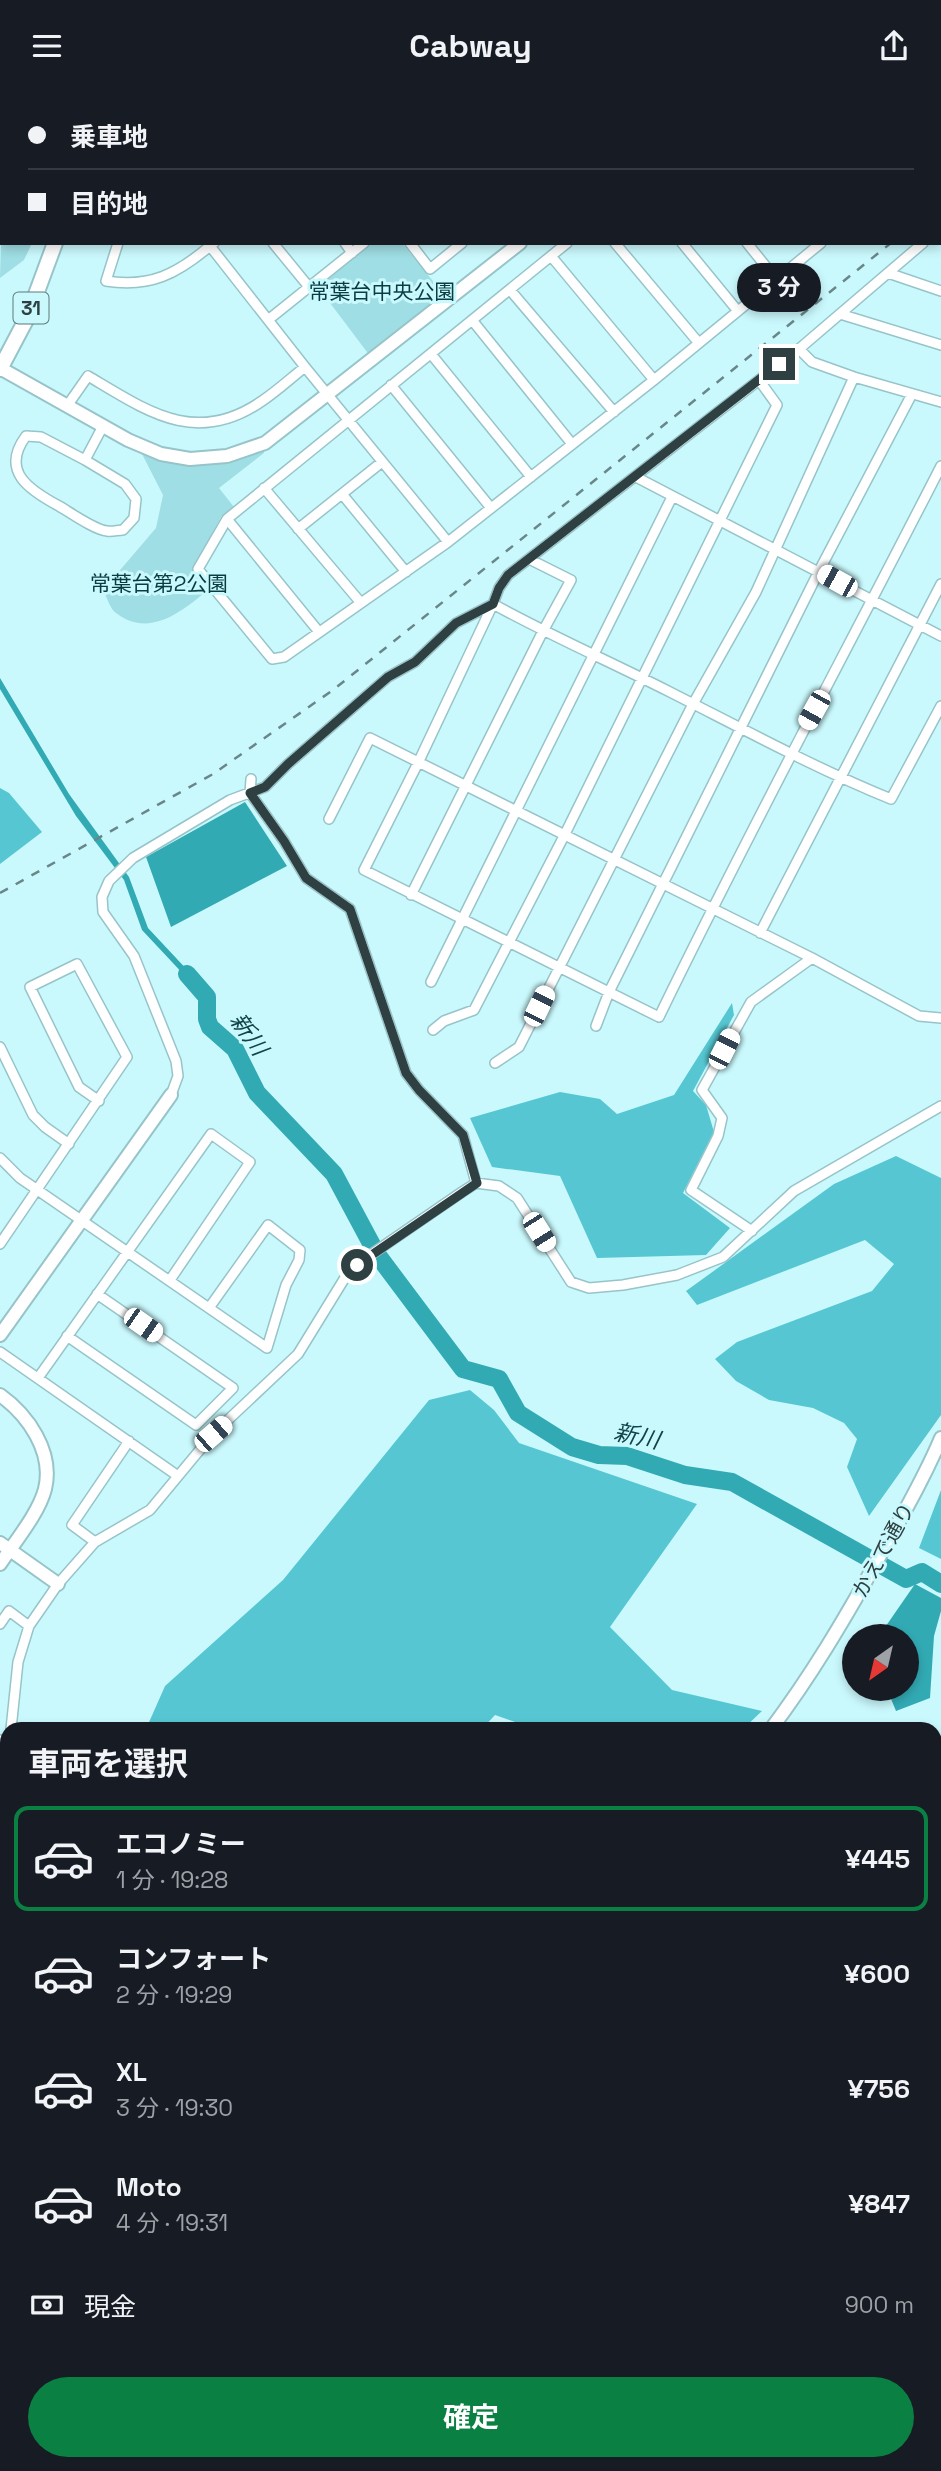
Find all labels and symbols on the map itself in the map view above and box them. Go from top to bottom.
callout: 3 分 [737,263,821,311]
park label: 常葉台中央公園 [309,278,456,305]
road number: 31 [14,293,48,323]
route end [763,348,795,380]
car [814,562,861,600]
park label: 常葉台第2公園 [90,570,228,597]
car [795,687,834,733]
car [521,983,558,1029]
water label: 新川 [224,1007,276,1064]
car [706,1026,743,1072]
car [519,1209,560,1255]
route start [341,1249,373,1281]
car [120,1304,167,1346]
car [191,1412,236,1456]
water label: 新川 [611,1417,666,1456]
street label: かえで通り [846,1498,920,1602]
north arrow [842,1624,919,1701]

